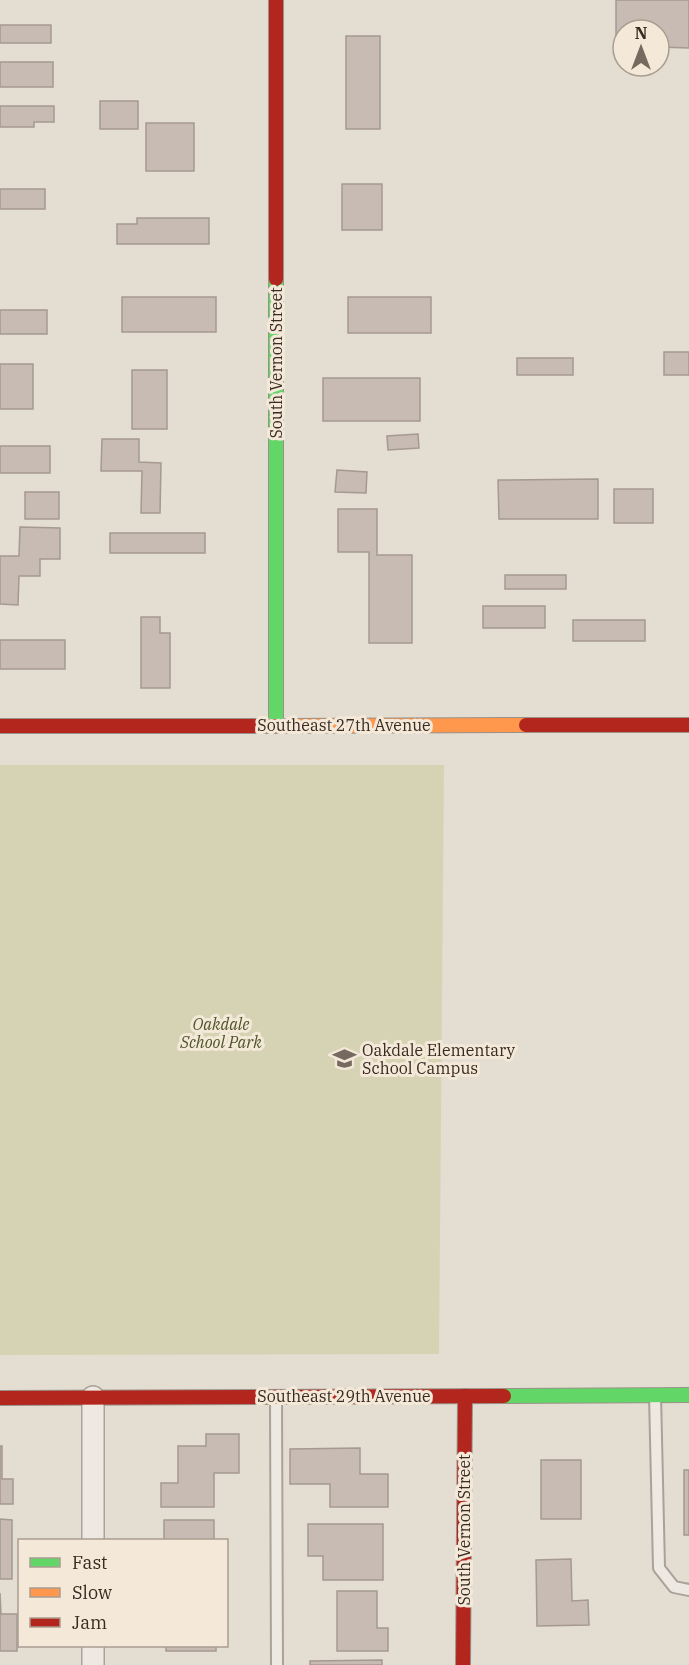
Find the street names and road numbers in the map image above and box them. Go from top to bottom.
street label: South Vernon Street [266,287,286,439]
street label: Southeast 27th Avenue [257,715,431,735]
street label: Southeast 29th Avenue [257,1386,431,1406]
street label: South Vernon Street [454,1454,474,1606]

